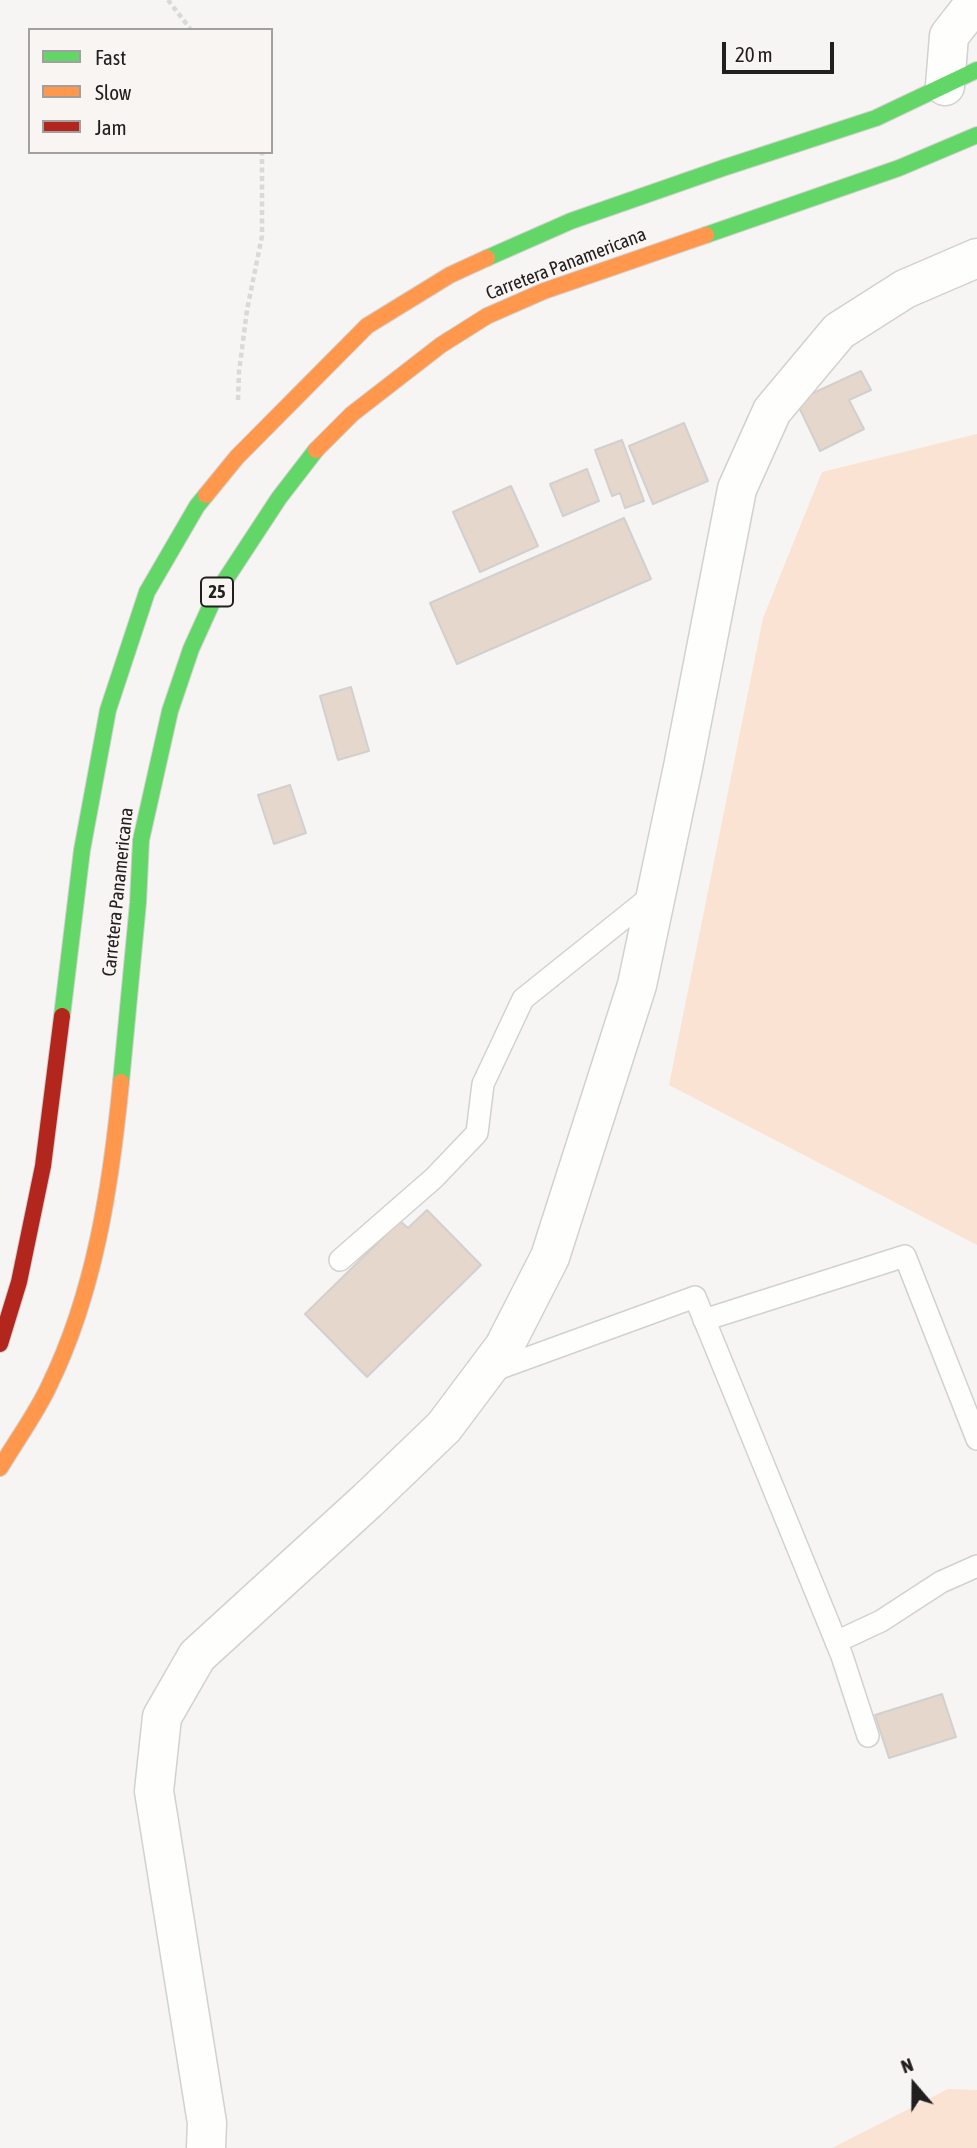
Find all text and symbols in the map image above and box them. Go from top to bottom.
legend [28,28,273,154]
scale bar [725,28,837,72]
text: 20 m [735,42,773,66]
text: Fast [95,45,126,69]
text: Slow [95,80,131,104]
text: Jam [95,115,127,139]
street label: Carretera Panamericana [483,223,649,305]
road number: 25 [201,578,233,606]
street label: Carretera Panamericana [98,806,138,978]
north arrow [879,2050,949,2120]
text: N [898,2053,916,2078]

